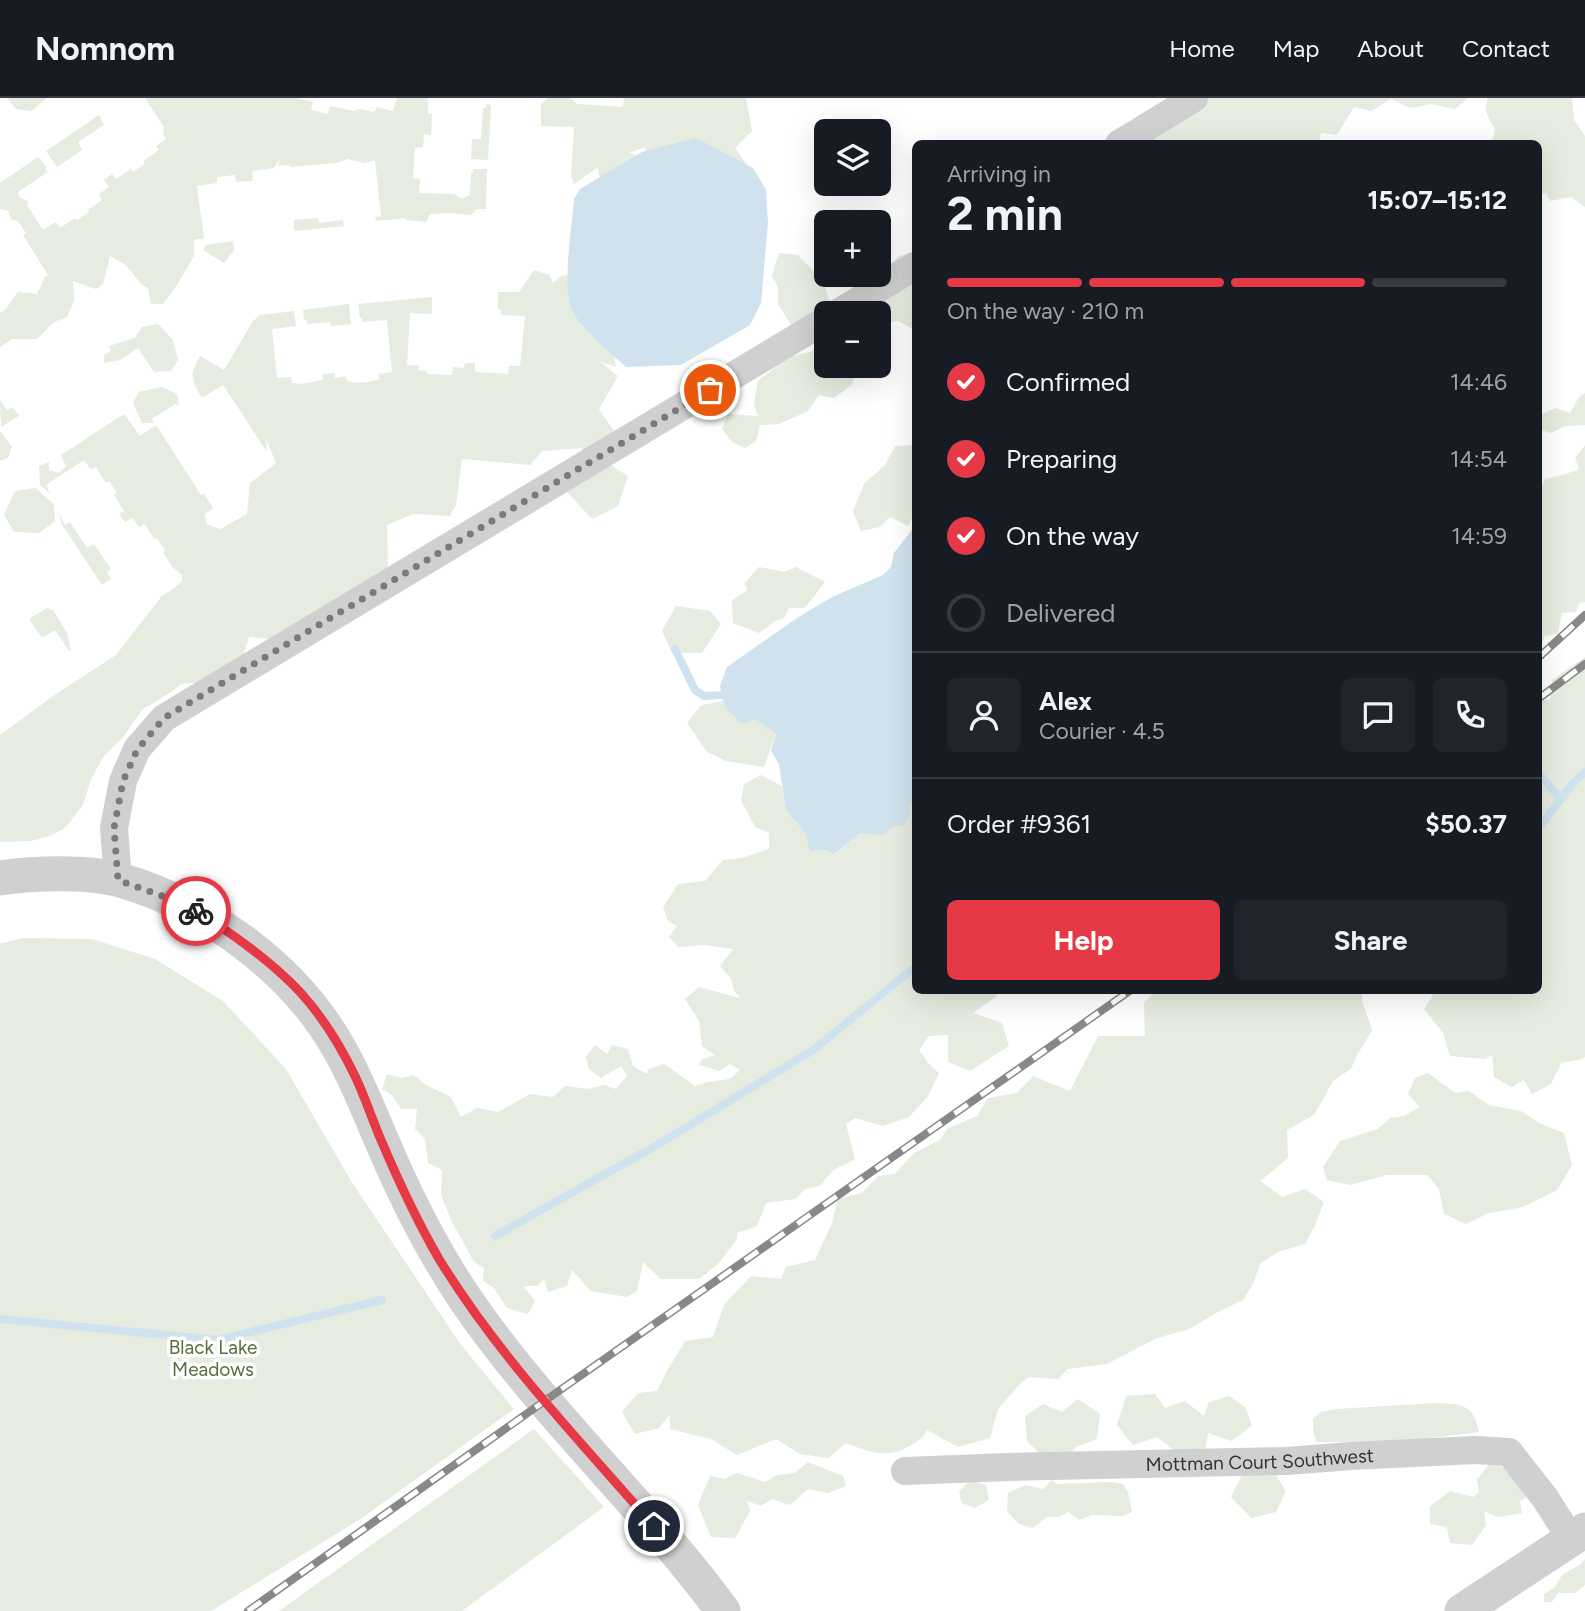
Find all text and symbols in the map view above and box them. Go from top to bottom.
text: Nomnom [35,29,175,68]
text: Home [1169,34,1235,63]
text: Map [1273,34,1319,63]
text: About [1357,34,1424,63]
text: Contact [1462,34,1550,63]
map controls [814,119,891,378]
button: layers [814,119,891,196]
text: Arriving in [947,160,1051,188]
text: 15:07–15:12 [1368,184,1507,216]
text: 2 min [947,186,1063,242]
button: + [814,210,891,287]
text: On the way · 210 m [947,297,1144,325]
button: − [814,301,891,378]
pin [680,360,740,420]
icon: check [947,363,985,401]
text: Confirmed [1006,366,1130,398]
text: 14:46 [1450,368,1507,396]
icon: bag [691,371,729,409]
icon: check [947,440,985,478]
text: Preparing [1006,443,1117,475]
text: 14:54 [1450,445,1507,473]
icon: check [947,517,985,555]
text: On the way [1006,520,1139,552]
text: 14:59 [1451,522,1507,550]
text: Delivered [1006,597,1115,629]
button: person [947,678,1021,752]
button: chat [1341,678,1415,752]
button: phone [1433,678,1507,752]
text: Alex [1039,685,1092,717]
text: Courier · 4.5 [1039,717,1165,745]
text: Order #9361 [947,808,1091,840]
text: $50.37 [1425,808,1507,840]
courier [161,876,231,946]
icon: bike [177,892,215,930]
button: Help [947,900,1220,980]
button: Share [1234,900,1507,980]
park label: Black Lake Meadows [169,1336,257,1381]
street label: Mottman Court Southwest [1145,1444,1374,1476]
pin [624,1496,684,1556]
icon: home [635,1507,673,1545]

